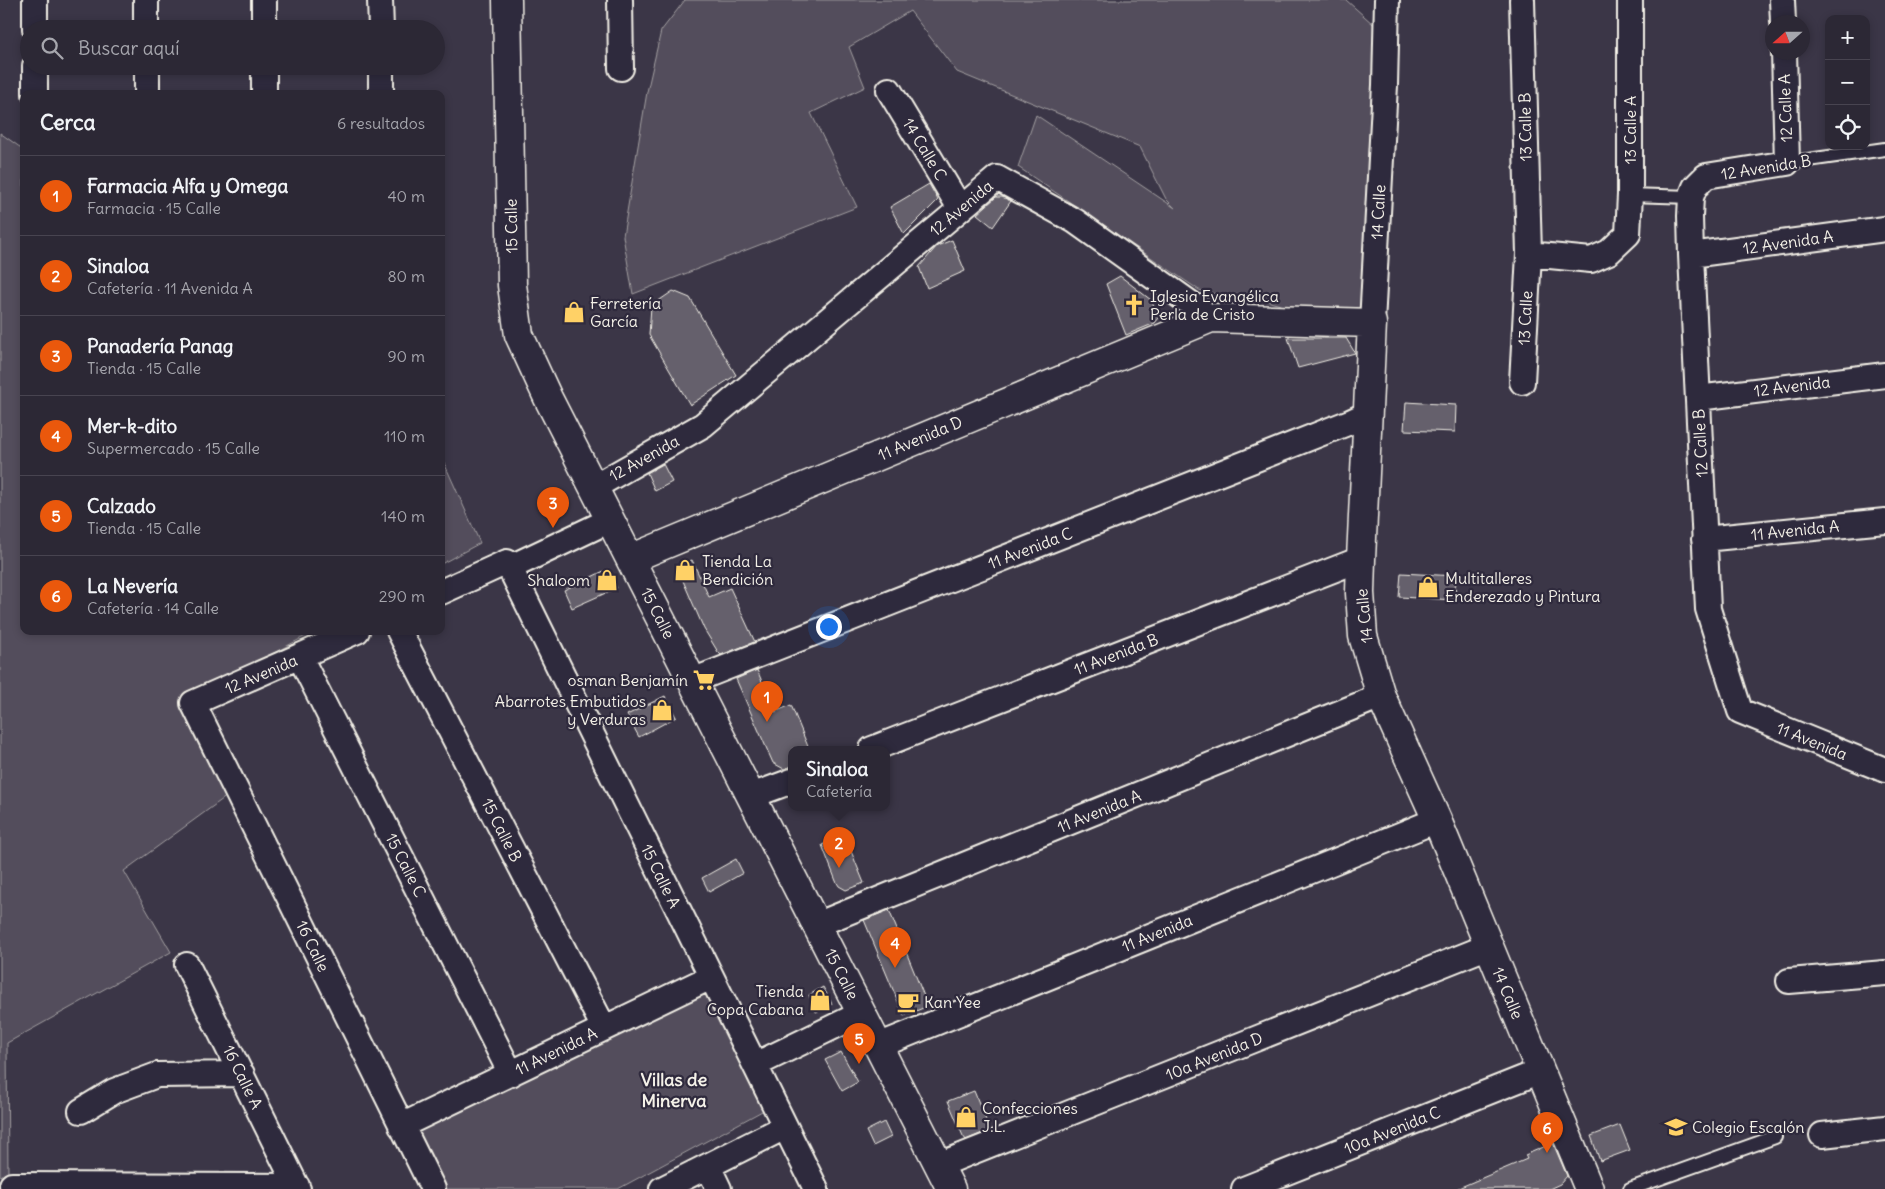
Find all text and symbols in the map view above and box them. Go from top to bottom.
north arrow [1765,15,1810,60]
map controls [1825,15,1870,150]
button: + [1825,15,1870,60]
search box [20,20,445,75]
icon: search [38,34,66,62]
text: Buscar aquí [78,36,179,60]
button: − [1825,60,1870,105]
street label: 12 Calle A [1774,73,1796,143]
street label: 13 Calle B [1514,92,1536,162]
street label: 13 Calle A [1620,96,1640,164]
button: locate [1825,105,1870,150]
text: Cerca [40,109,95,136]
text: 6 resultados [337,113,425,133]
street label: 14 Calle C [899,114,951,184]
street label: 12 Avenida B [1719,150,1813,184]
text: Farmacia Alfa y Omega [87,174,288,198]
street label: 12 Avenida [925,176,997,240]
street label: 14 Calle [1367,184,1389,240]
text: 1 [53,186,59,206]
text: 40 m [387,186,425,206]
text: Farmacia · 15 Calle [87,198,221,218]
street label: 15 Calle [501,198,521,254]
street label: 12 Avenida A [1742,226,1834,258]
text: Sinaloa [87,254,149,278]
text: 2 [52,266,60,286]
text: 80 m [387,266,425,286]
text: Cafetería · 11 Avenida A [87,278,253,298]
place label: Iglesia Evangélica Perla de Cristo [1150,286,1279,324]
street label: 13 Calle [1514,290,1536,346]
church icon: Iglesia Evangélica Perla de Cristo [1121,292,1147,318]
place label: Ferretería García [590,293,661,331]
shop icon: Ferretería García [561,299,587,325]
text: Panadería Panag [87,334,233,358]
text: 3 [51,346,61,366]
text: 90 m [387,346,425,366]
text: Tienda · 15 Calle [87,358,201,378]
street label: 12 Avenida [1753,371,1831,401]
street label: 12 Calle B [1688,408,1712,478]
street label: 11 Avenida D [875,411,965,465]
text: Mer-k-dito [87,414,177,438]
text: 4 [51,426,61,446]
text: 110 m [384,426,425,446]
street label: 12 Avenida [606,431,682,485]
text: Supermercado · 15 Calle [87,438,260,458]
pin: 3 [537,487,569,528]
text: Calzado [87,494,156,518]
text: 5 [51,506,61,526]
text: 140 m [381,506,425,526]
street label: 11 Avenida A [1750,515,1840,545]
text: Tienda · 15 Calle [87,518,201,538]
street label: 11 Avenida C [985,523,1075,573]
place label: Tienda La Bendición [702,551,773,589]
shop icon: Tienda La Bendición [672,557,698,583]
shop icon: Shaloom [594,567,620,593]
place label: Multitalleres Enderezado y Pintura [1445,568,1600,606]
place label: Shaloom [527,570,590,590]
text: La Nevería [87,574,178,598]
shop icon: Multitalleres Enderezado y Pintura [1415,574,1441,600]
street label: 15 Calle [637,584,679,642]
text: 6 [51,586,61,606]
text: 290 m [379,586,425,606]
street label: 14 Calle [1351,588,1377,644]
text: Cafetería · 14 Calle [87,598,219,618]
your location [816,614,842,640]
street label: 11 Avenida B [1071,629,1161,679]
street label: 12 Avenida [222,650,300,698]
supermarket icon: osman Benjamín [691,667,717,693]
place label: osman Benjamín [568,670,688,690]
pin: 1 [751,681,783,722]
place label: Abarrotes Embutidos y Verduras [495,691,646,729]
shop icon: Abarrotes Embutidos y Verduras [649,697,675,723]
street label: 11 Avenida [1774,718,1850,764]
popup [788,746,890,811]
text: Sinaloa [806,757,868,781]
text: Cafetería [806,781,872,801]
street label: 11 Avenida A [1054,785,1144,837]
street label: 15 Calle B [477,795,527,865]
pin: 2 [823,827,855,868]
street label: 15 Calle C [381,830,431,900]
street label: 15 Calle A [637,841,685,911]
street label: 11 Avenida [1119,910,1195,956]
street label: 16 Calle [292,917,334,975]
pin: 4 [879,927,911,968]
street label: 15 Calle [821,945,863,1003]
street label: 14 Calle [1488,964,1528,1022]
place label: Tienda Copa Cabana [707,981,804,1019]
shop icon: Tienda Copa Cabana [807,987,833,1013]
cafe icon: Kan Yee [895,989,921,1015]
place label: Kan Yee [924,992,981,1012]
street label: 11 Avenida A [512,1023,600,1079]
pin: 5 [843,1023,875,1064]
street label: 10a Avenida D [1163,1027,1265,1085]
street label: 16 Calle A [219,1042,267,1112]
district label: Villas de Minerva [641,1068,707,1112]
place label: Confecciones J.L. [982,1098,1078,1136]
street label: 10a Avenida C [1341,1102,1443,1158]
shop icon: Confecciones J.L. [953,1104,979,1130]
pin: 6 [1531,1112,1563,1153]
school or university icon: Colegio Escalón [1663,1114,1689,1140]
place label: Colegio Escalón [1692,1117,1805,1137]

